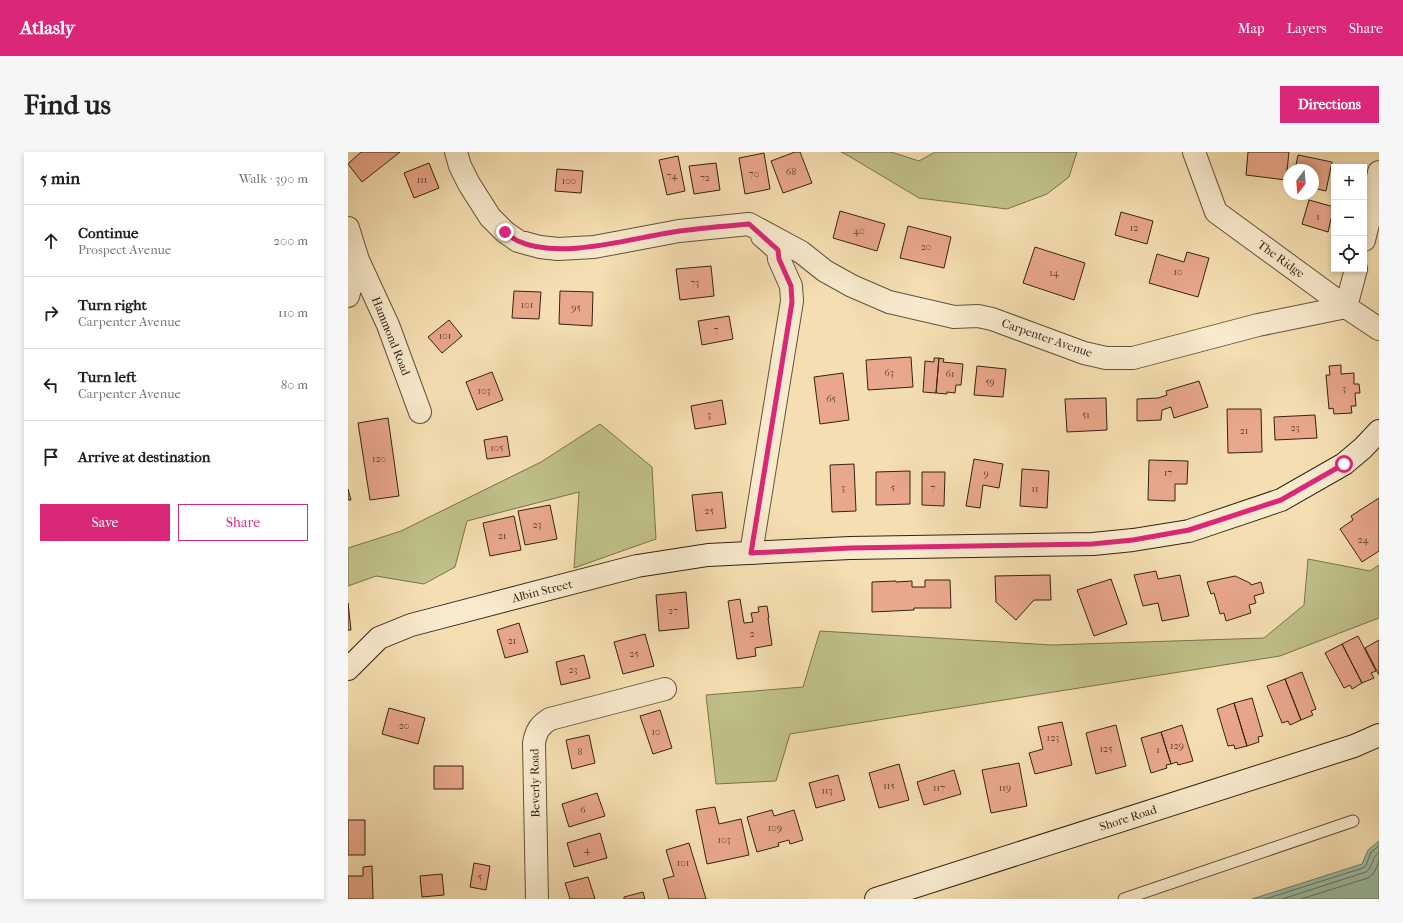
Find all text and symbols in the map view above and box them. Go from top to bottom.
text: Atlasly [20,17,75,39]
text: Map [1238,20,1265,37]
text: Layers [1287,20,1327,37]
text: Share [1349,20,1383,37]
button: Directions [1280,86,1379,123]
text: Find us [24,88,111,121]
north arrow [1283,164,1319,200]
map controls [1331,164,1367,272]
button: + [1331,164,1367,200]
house number: 68 [786,166,796,178]
text: 5 min [40,168,80,188]
house number: 70 [749,168,759,180]
house number: 74 [667,170,678,182]
text: Walk · 390 m [239,171,308,186]
house number: 72 [700,172,710,184]
house number: 111 [417,174,427,186]
house number: 100 [562,175,576,187]
button: − [1331,200,1367,236]
house number: 1 [1316,211,1320,223]
house number: 12 [1130,222,1138,234]
route end [496,223,514,241]
text: Continue [78,224,138,242]
house number: 40 [853,225,865,237]
icon: ahead [40,230,62,252]
text: 200 m [273,233,308,248]
button: locate [1331,236,1367,272]
street label: The Ridge [1255,237,1307,281]
house number: 20 [921,241,931,253]
text: Prospect Avenue [78,242,171,257]
house number: 10 [1173,266,1183,278]
house number: 14 [1049,267,1060,279]
house number: 73 [691,277,699,289]
street label: Hammond Road [369,295,413,378]
text: Turn right [78,296,147,314]
house number: 101 [521,299,533,311]
icon: right [40,302,62,324]
house number: 95 [571,302,581,314]
text: 110 m [278,305,308,320]
text: Carpenter Avenue [78,314,181,329]
street label: Carpenter Avenue [1000,316,1094,360]
house number: 7 [714,324,719,336]
house number: 101 [439,330,451,342]
house number: 63 [884,367,894,379]
text: Turn left [78,368,136,386]
house number: 61 [946,368,954,380]
icon: left [40,374,62,396]
house number: 59 [985,376,995,388]
text: 80 m [281,377,308,392]
house number: 3 [1342,383,1346,395]
house number: 103 [477,385,491,397]
text: Carpenter Avenue [78,386,181,401]
house number: 65 [826,393,836,405]
house number: 3 [707,409,711,421]
house number: 51 [1082,409,1090,421]
house number: 23 [1290,422,1300,434]
house number: 21 [1240,425,1248,437]
house number: 105 [490,442,504,454]
icon: arrive [40,446,62,468]
text: Arrive at destination [78,448,210,466]
house number: 120 [372,453,386,465]
route start [1335,455,1353,473]
house number: 17 [1164,467,1172,479]
house number: 9 [983,468,989,480]
house number: 3 [841,482,845,494]
house number: 5 [891,482,895,494]
house number: 7 [931,482,936,494]
house number: 11 [1031,483,1039,495]
button: Save [40,504,170,541]
button: Share [178,504,308,541]
house number: 25 [704,505,714,517]
house number: 23 [532,519,542,531]
house number: 21 [498,530,506,542]
house number: 24 [1357,534,1370,546]
street label: Albin Street [509,577,574,606]
house number: 27 [668,605,678,617]
house number: 2 [749,628,755,640]
house number: 21 [508,635,516,647]
house number: 25 [629,648,639,660]
house number: 23 [568,664,578,676]
house number: 20 [399,720,409,732]
house number: 10 [651,726,661,738]
house number: 123 [1047,732,1059,744]
house number: 129 [1170,740,1184,752]
house number: 125 [1099,743,1113,755]
house number: 1 [1156,744,1160,756]
house number: 8 [577,746,583,758]
street label: Beverly Road [527,748,543,818]
house number: 115 [883,780,895,792]
house number: 117 [933,782,945,794]
house number: 119 [999,782,1011,794]
house number: 113 [821,785,833,797]
street label: Shore Road [1098,802,1159,834]
house number: 6 [580,804,586,816]
house number: 109 [768,822,782,834]
house number: 103 [717,834,731,846]
house number: 4 [584,844,591,856]
house number: 101 [677,857,689,869]
house number: 5 [478,871,482,883]

